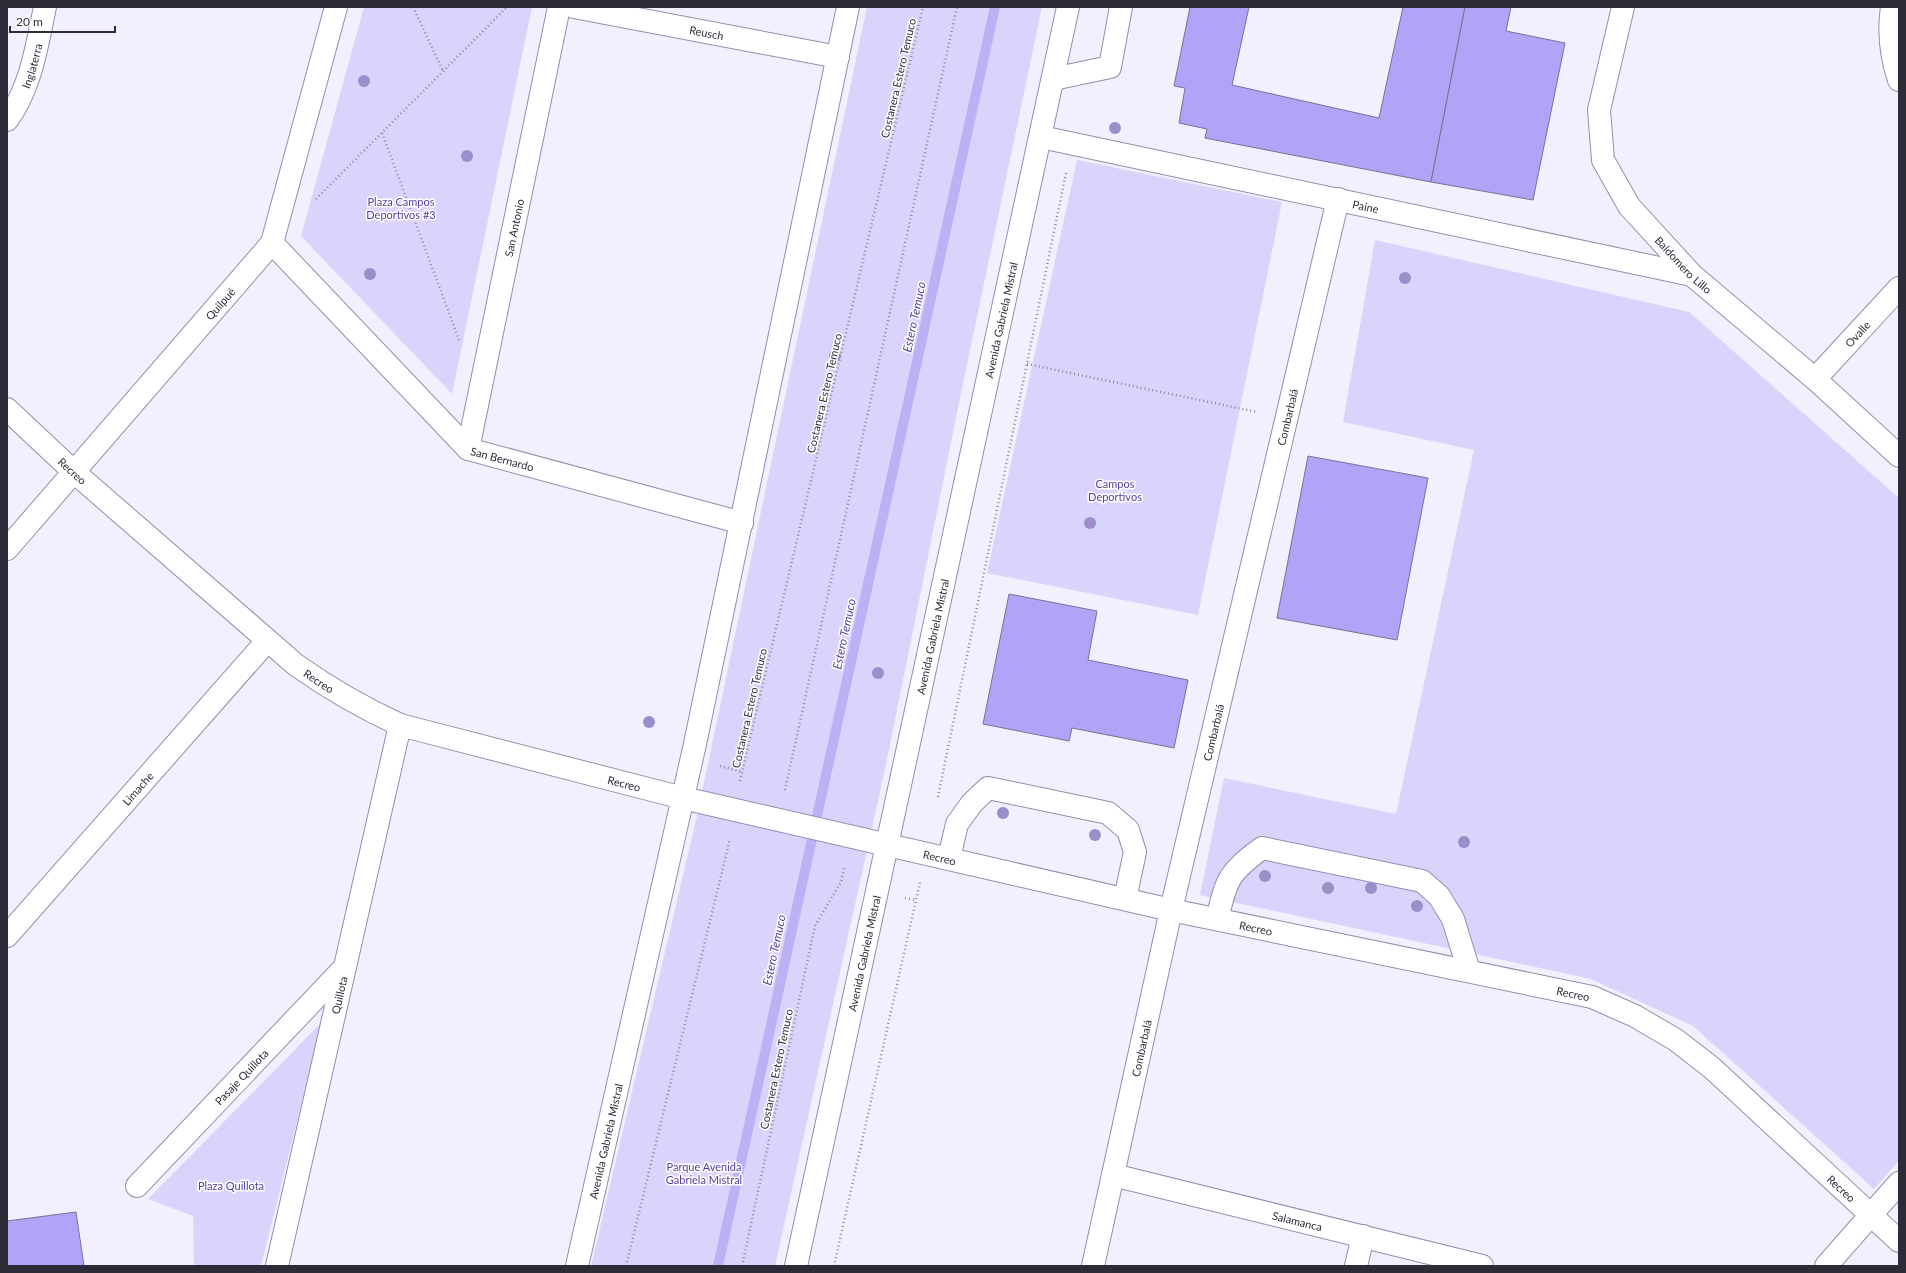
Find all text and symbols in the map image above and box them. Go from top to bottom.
scale bar [10,8,115,34]
text: 20 m [16,14,43,29]
street label: Costanera Estero Temuco [878,17,918,139]
street label: Reusch [688,23,725,42]
street label: Inglaterra [19,42,44,90]
park label: Plaza Campos Deportivos #3 [366,195,436,221]
street label: Paine [1351,197,1380,215]
street label: San Antonio [501,198,526,258]
street label: Baldomero Lillo [1653,233,1715,296]
street label: Avenida Gabriela Mistral [982,261,1019,379]
water label: Estero Temuco [899,280,929,354]
street label: Quilpué [202,284,237,322]
street label: Ovalle [1842,318,1872,349]
street label: Costanera Estero Temuco [804,332,844,454]
street label: Combarbalá [1274,387,1300,447]
street label: San Bernardo [469,444,536,473]
street label: Recreo [56,454,89,487]
park label: Campos Deportivos [1088,477,1142,503]
street label: Avenida Gabriela Mistral [913,577,951,696]
water label: Estero Temuco [829,597,859,671]
street label: Costanera Estero Temuco [729,647,769,769]
street label: Recreo [302,666,337,695]
street label: Combarbalá [1200,703,1226,762]
street label: Limache [119,769,155,808]
street label: Recreo [606,772,642,793]
street label: Recreo [922,847,957,867]
street label: Avenida Gabriela Mistral [845,894,882,1012]
water label: Estero Temuco [759,913,789,987]
street label: Recreo [1238,918,1274,937]
street label: Quillota [328,975,349,1015]
street label: Recreo [1555,983,1591,1003]
street label: Costanera Estero Temuco [757,1008,795,1130]
street label: Combarbalá [1128,1018,1153,1078]
street label: Pasaje Quillota [212,1046,270,1107]
street label: Avenida Gabriela Mistral [586,1082,625,1200]
park label: Parque Avenida Gabriela Mistral [666,1160,742,1186]
street label: Recreo [1825,1172,1858,1204]
park label: Plaza Quillota [198,1179,264,1192]
street label: Salamanca [1271,1208,1324,1233]

